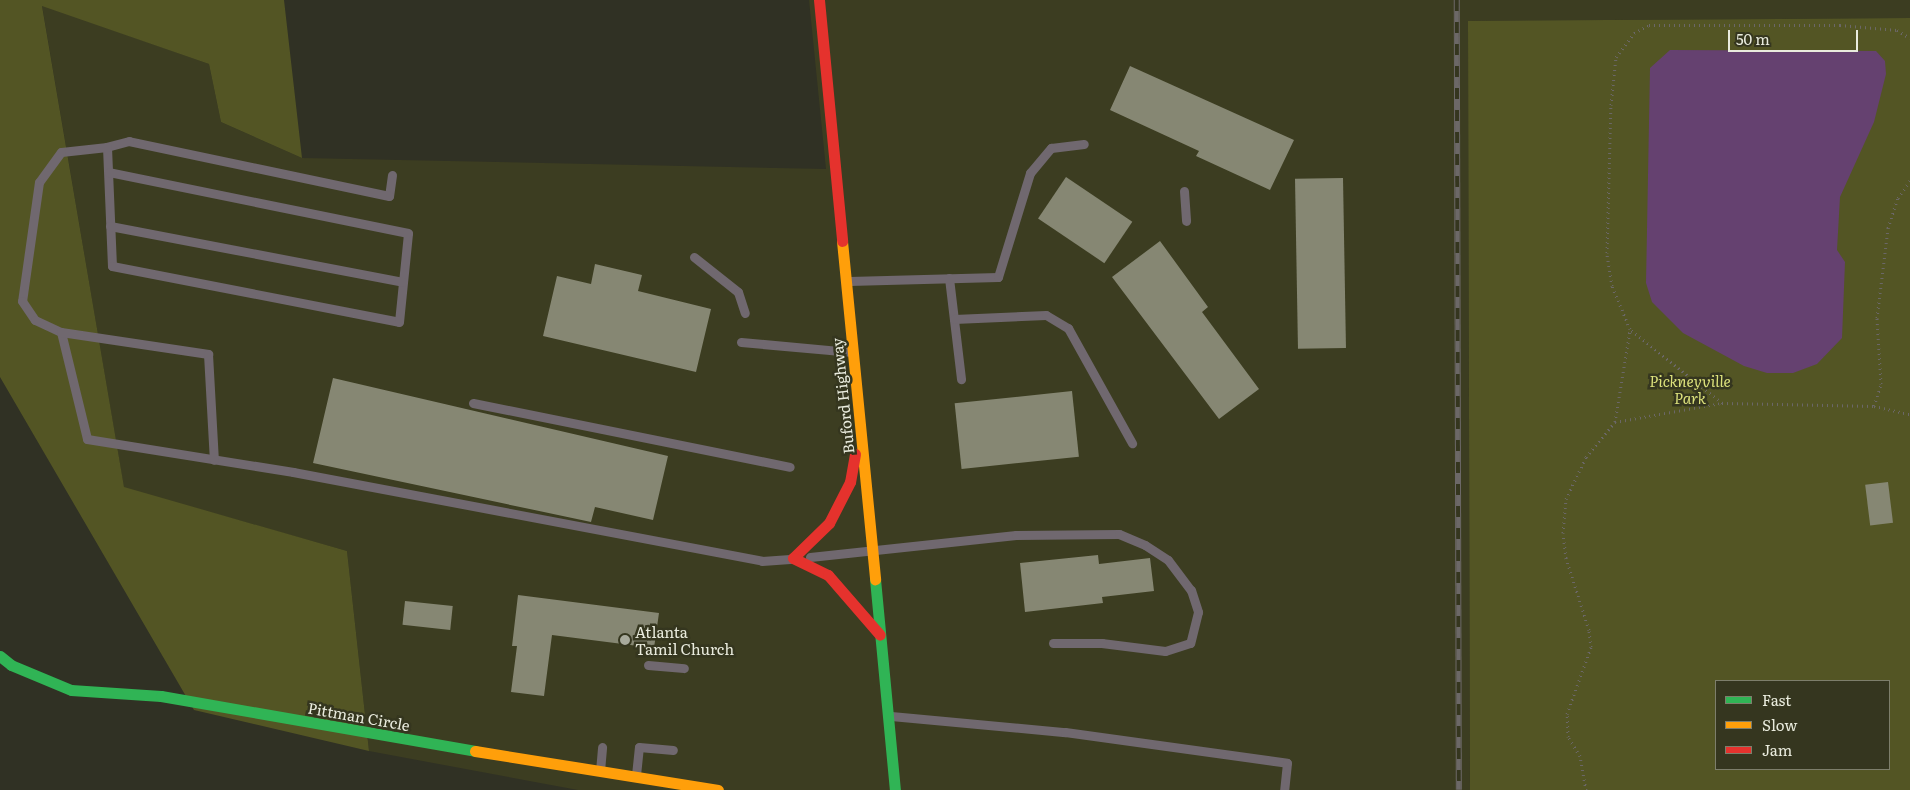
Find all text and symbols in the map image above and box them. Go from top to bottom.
scale bar [1730,20,1860,52]
text: 50 m [1736,27,1770,50]
street label: Buford Highway [827,337,857,455]
park label: Pickneyville Park [1649,371,1731,406]
place label: Atlanta Tamil Church [635,622,734,657]
marker: Atlanta Tamil Church [619,634,631,646]
legend [1715,680,1890,770]
text: Fast [1762,688,1791,711]
street label: Pittman Circle [307,698,411,734]
text: Slow [1762,713,1797,736]
text: Jam [1762,738,1792,761]

